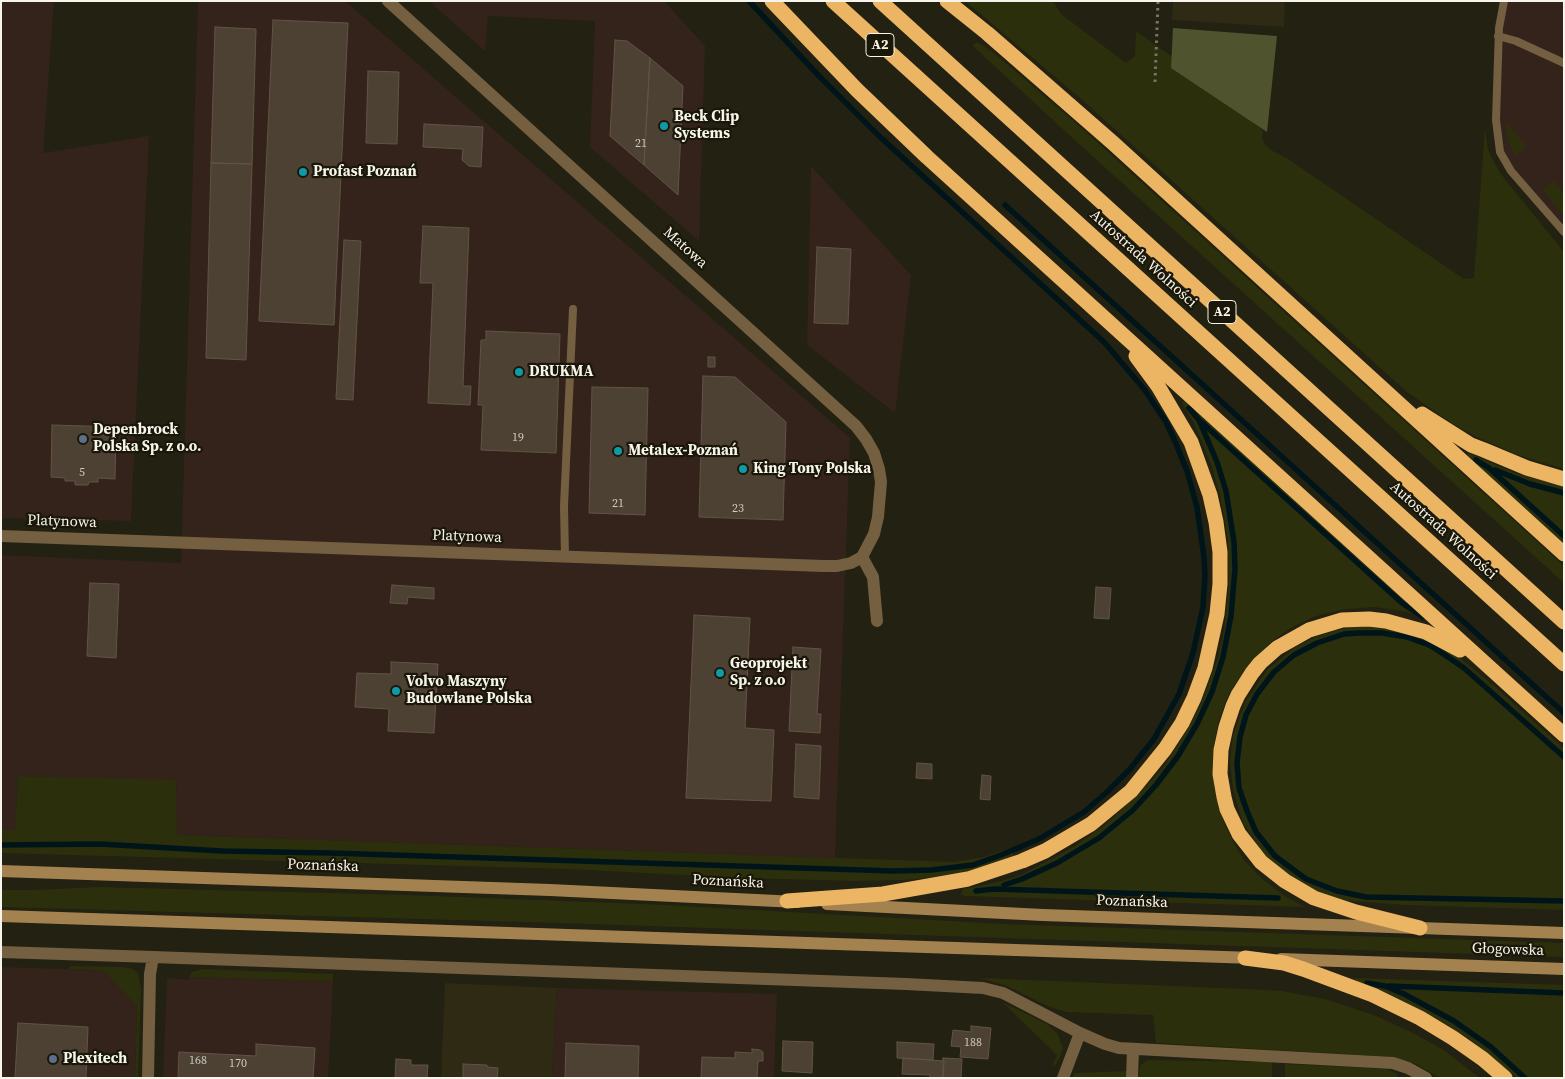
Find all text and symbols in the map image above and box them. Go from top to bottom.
road number: A2 [866,34,894,56]
place label: Beck Clip Systems [674,108,739,143]
marker: Beck Clip Systems [658,120,670,132]
house number: 21 [635,137,647,151]
place label: Profast Poznań [313,163,417,181]
marker: Profast Poznań [297,166,309,178]
street label: Autostrada Wolności [1086,206,1200,312]
street label: Matowa [659,224,711,272]
road number: A2 [1208,300,1236,324]
place label: DRUKMA [529,363,594,381]
marker: DRUKMA [513,366,525,378]
place label: Depenbrock Polska Sp. z o.o. [93,421,202,456]
house number: 19 [512,431,524,445]
marker: Depenbrock Polska Sp. z o.o. [77,433,89,445]
place label: Metalex-Poznań [628,442,738,460]
marker: Metalex-Poznań [612,445,624,457]
place label: King Tony Polska [753,460,871,478]
marker: King Tony Polska [737,463,749,475]
house number: 5 [79,466,85,480]
street label: Autostrada Wolności [1386,478,1500,584]
house number: 21 [612,497,624,511]
house number: 23 [732,502,744,516]
street label: Platynowa [27,512,97,532]
street label: Platynowa [432,527,502,547]
place label: Geoprojekt Sp. z o.o [730,655,807,690]
marker: Geoprojekt Sp. z o.o [714,667,726,679]
place label: Volvo Maszyny Budowlane Polska [406,673,532,708]
marker: Volvo Maszyny Budowlane Polska [390,685,402,697]
street label: Poznańska [287,856,359,876]
street label: Poznańska [692,871,764,893]
street label: Poznańska [1096,892,1168,912]
street label: Głogowska [1472,940,1544,960]
house number: 188 [964,1036,982,1050]
place label: Plexitech [63,1050,127,1068]
marker: Plexitech [47,1053,59,1065]
house number: 168 [189,1054,207,1068]
house number: 170 [229,1057,247,1071]

